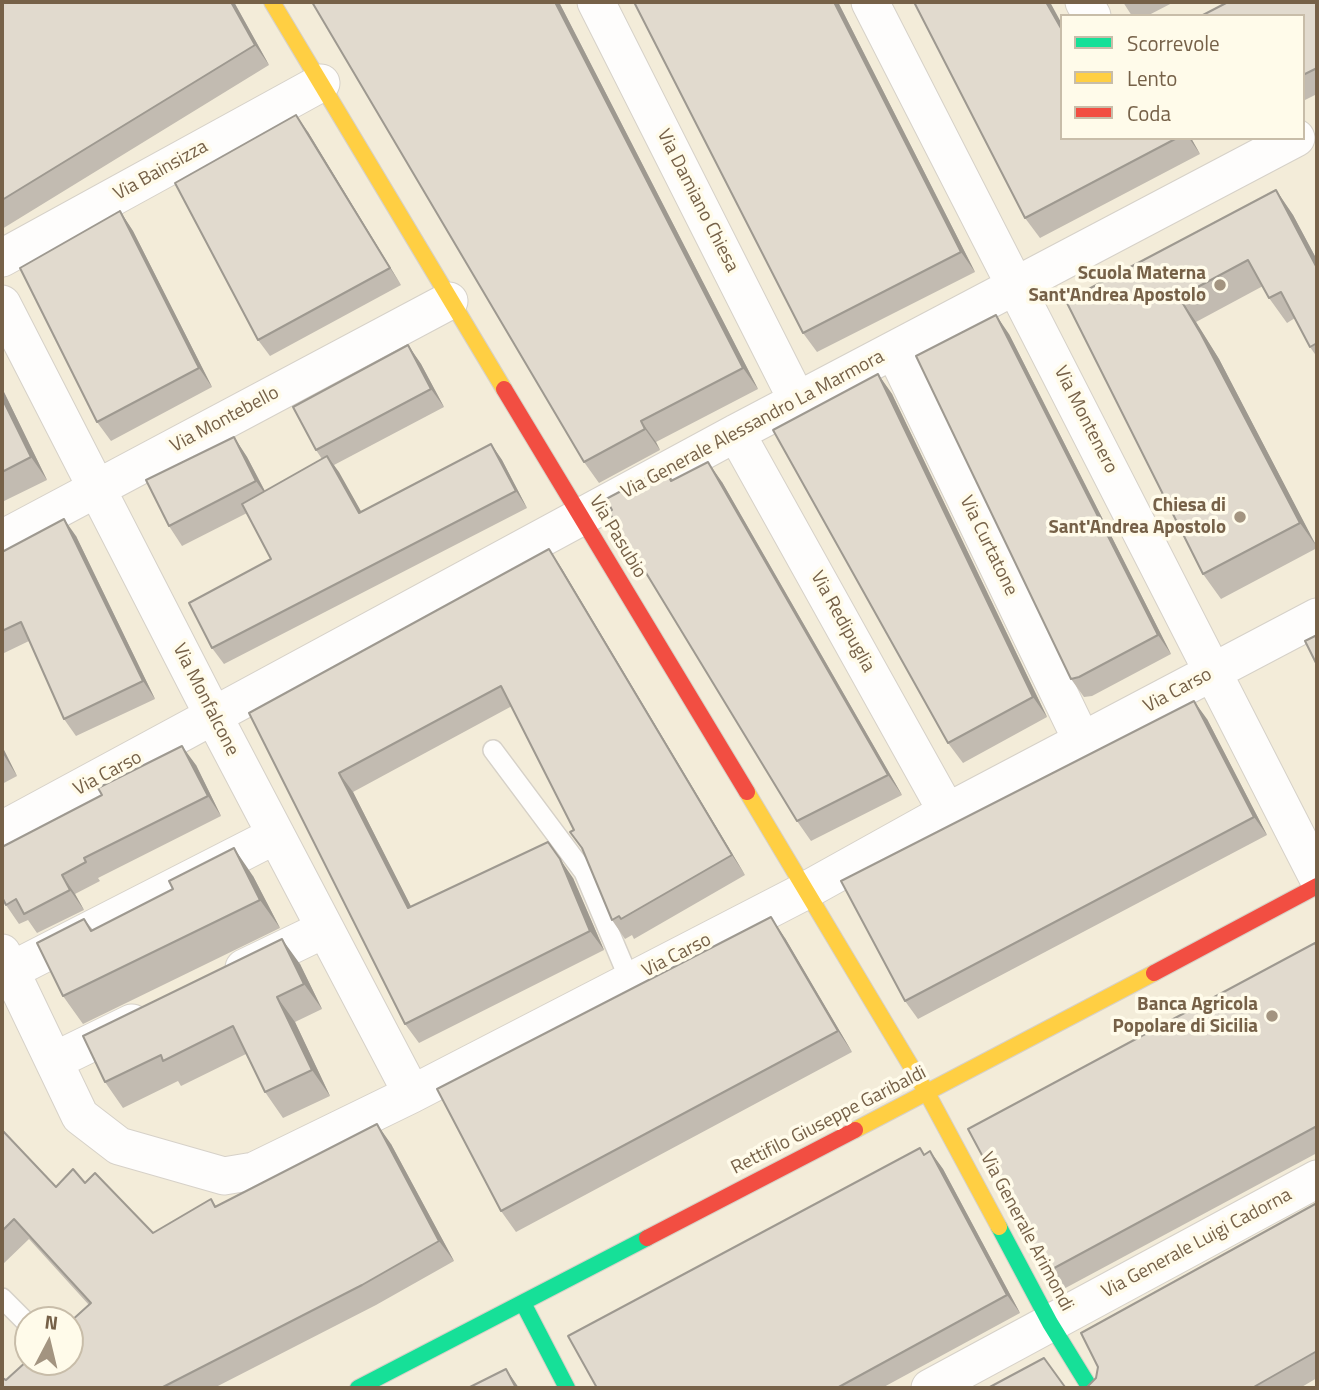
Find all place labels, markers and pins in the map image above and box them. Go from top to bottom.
place label: Scuola Materna Sant'Andrea Apostolo [1028,263,1206,307]
marker: Scuola Materna Sant'Andrea Apostolo [1212,277,1228,293]
place label: Chiesa di Sant'Andrea Apostolo [1048,495,1226,539]
marker: Chiesa di Sant'Andrea Apostolo [1232,509,1248,525]
place label: Banca Agricola Popolare di Sicilia [1113,994,1258,1038]
marker: Banca Agricola Popolare di Sicilia [1264,1008,1280,1024]

